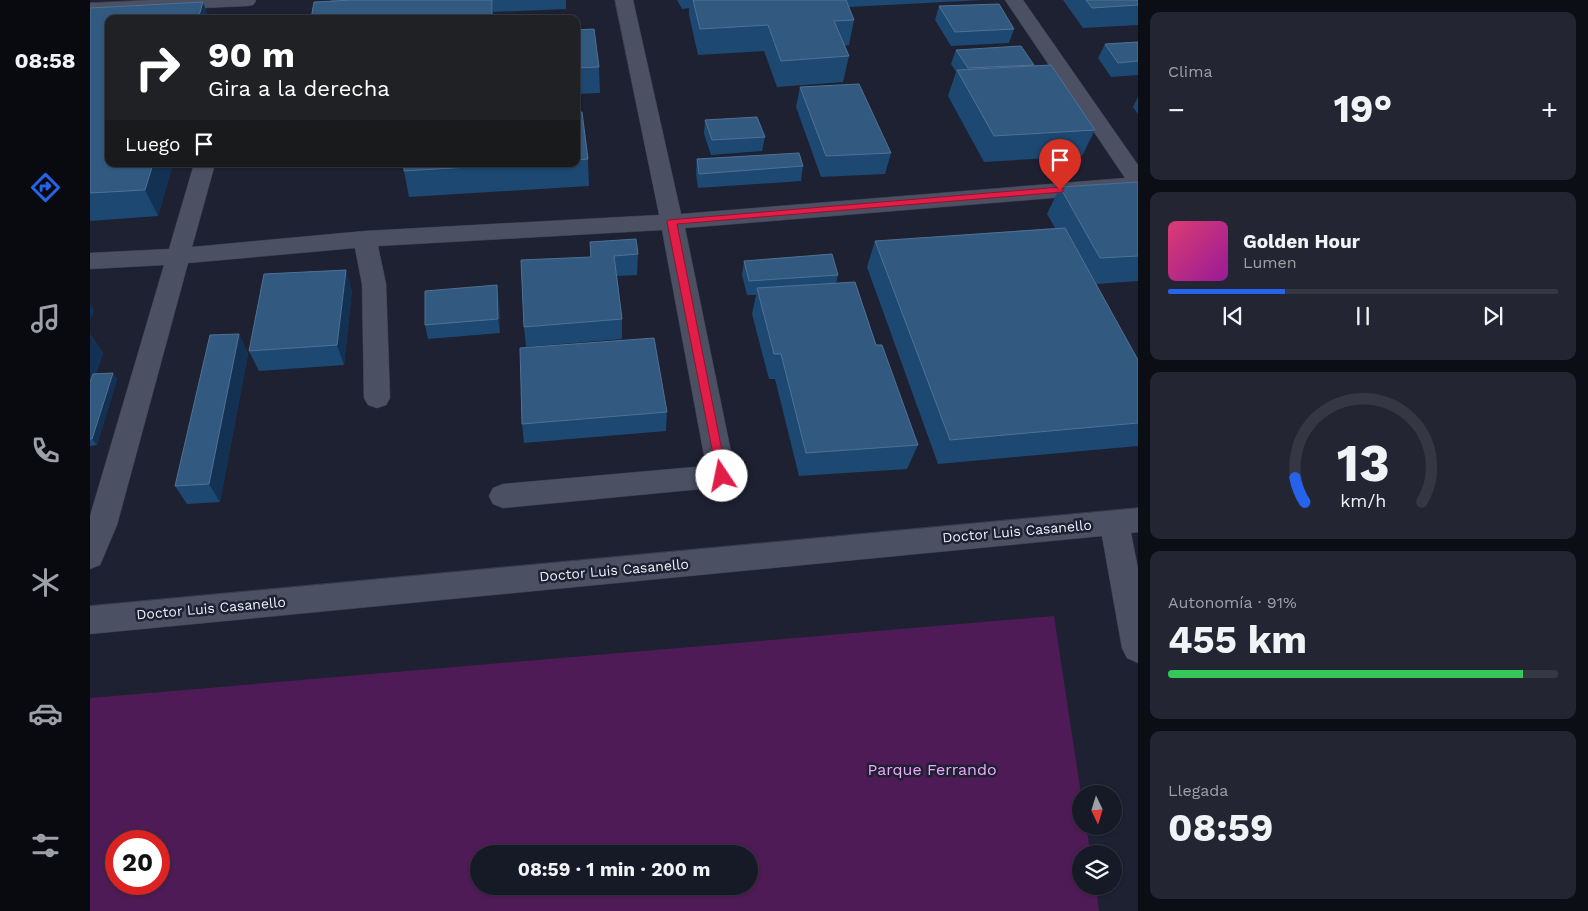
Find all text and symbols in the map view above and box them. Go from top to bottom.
text: 90 m [208,34,295,76]
icon: right [125,35,190,100]
text: 08:58 [14,48,76,73]
text: Clima [1168,62,1212,81]
text: Gira a la derecha [208,76,390,101]
text: 19° [1334,87,1392,131]
text: − [1168,93,1185,126]
text: + [1541,93,1558,126]
icon: arrive [190,130,218,158]
text: Luego [125,133,180,156]
pin [1039,139,1081,190]
icon: arrive [1046,146,1074,174]
icon: directions [28,170,63,205]
text: Golden Hour [1243,230,1360,253]
text: Lumen [1243,253,1297,272]
icon: music [28,301,63,336]
icon: previous [1219,302,1247,330]
icon: pause [1349,302,1377,330]
icon: next [1479,302,1507,330]
icon: phone [28,433,63,468]
text: 13 [1336,433,1390,494]
position arrow [695,449,747,501]
text: km/h [1340,490,1386,511]
street label: Doctor Luis Casanello [942,516,1092,546]
street label: Doctor Luis Casanello [539,555,689,585]
icon: climate [28,565,63,600]
street label: Doctor Luis Casanello [136,593,286,623]
text: Autonomía · 91% [1168,593,1297,612]
text: 455 km [1168,618,1307,662]
icon: car [28,696,63,731]
park label: Parque Ferrando [867,760,997,779]
text: Llegada [1168,781,1228,800]
north arrow [1072,785,1122,835]
map controls [1072,785,1122,895]
text: 08:59 [1168,806,1273,850]
icon: filters [28,828,63,863]
speed limit sign: 20 [105,830,170,895]
button: layers [1072,845,1122,895]
text: 08:59 · 1 min · 200 m [518,858,710,881]

